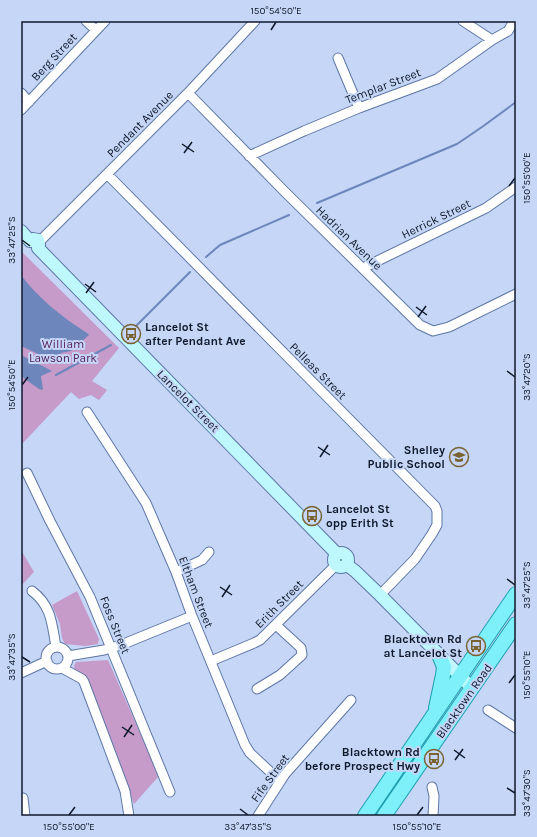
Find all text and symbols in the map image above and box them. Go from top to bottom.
text: 150°54'50"E [250,5,302,17]
street label: Berg Street [28,30,80,84]
street label: Templar Street [343,65,423,107]
street label: Pendant Avenue [104,88,176,160]
text: 150°55'00"E [521,152,533,204]
street label: Herrick Street [399,196,473,242]
street label: Hadrian Avenue [313,203,385,273]
text: 33°47'25"S [6,216,18,264]
place label: Lancelot St after Pendant Ave [145,320,246,348]
bus stop icon: Lancelot St after Pendant Ave [120,323,142,345]
park label: William Lawson Park [29,337,97,365]
street label: Pelleas Street [287,340,350,403]
text: 33°47'20"S [521,353,533,401]
text: 150°54'50"E [6,359,18,411]
street label: Lancelot Street [154,367,222,435]
place label: Shelley Public School [367,443,445,471]
school or university icon: Shelley Public School [448,446,470,468]
place label: Lancelot St opp Erith St [326,502,394,530]
bus stop icon: Lancelot St opp Erith St [301,505,323,527]
street label: Eltham Street [176,554,216,630]
text: 33°47'25"S [521,561,533,609]
street label: Erith Street [252,577,306,631]
street label: Foss Street [97,594,133,656]
place label: Blacktown Rd at Lancelot St [383,632,462,660]
text: 33°47'35"S [6,633,18,681]
bus stop icon: Blacktown Rd at Lancelot St [465,635,487,657]
text: 150°55'10"E [521,651,533,699]
street label: Blacktown Road [433,661,495,741]
place label: Blacktown Rd before Prospect Hwy [305,745,420,773]
bus stop icon: Blacktown Rd before Prospect Hwy [423,748,445,770]
street label: Fife Street [248,751,292,805]
text: 33°47'30"S [521,769,533,817]
text: 150°55'00"E [43,821,95,833]
text: 33°47'35"S [224,821,272,833]
text: 150°55'10"E [393,821,441,833]

